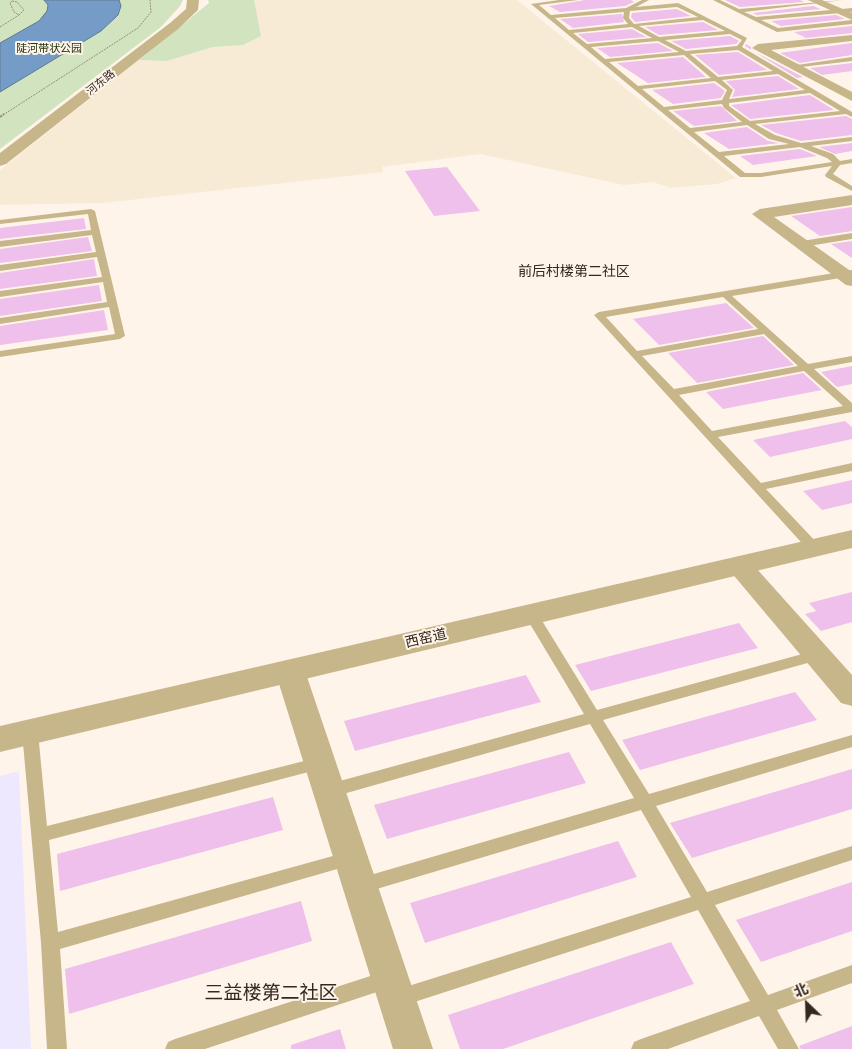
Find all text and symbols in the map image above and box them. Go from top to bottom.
park label: 陡河带状公园 [16,42,82,56]
street label: 河东路 [84,68,118,98]
district label: 前后村楼第二社区 [518,264,630,280]
street label: 西窑道 [404,626,448,652]
north arrow [782,979,832,1029]
text: 北 [791,980,811,1000]
district label: 三益楼第二社区 [205,983,337,1005]

